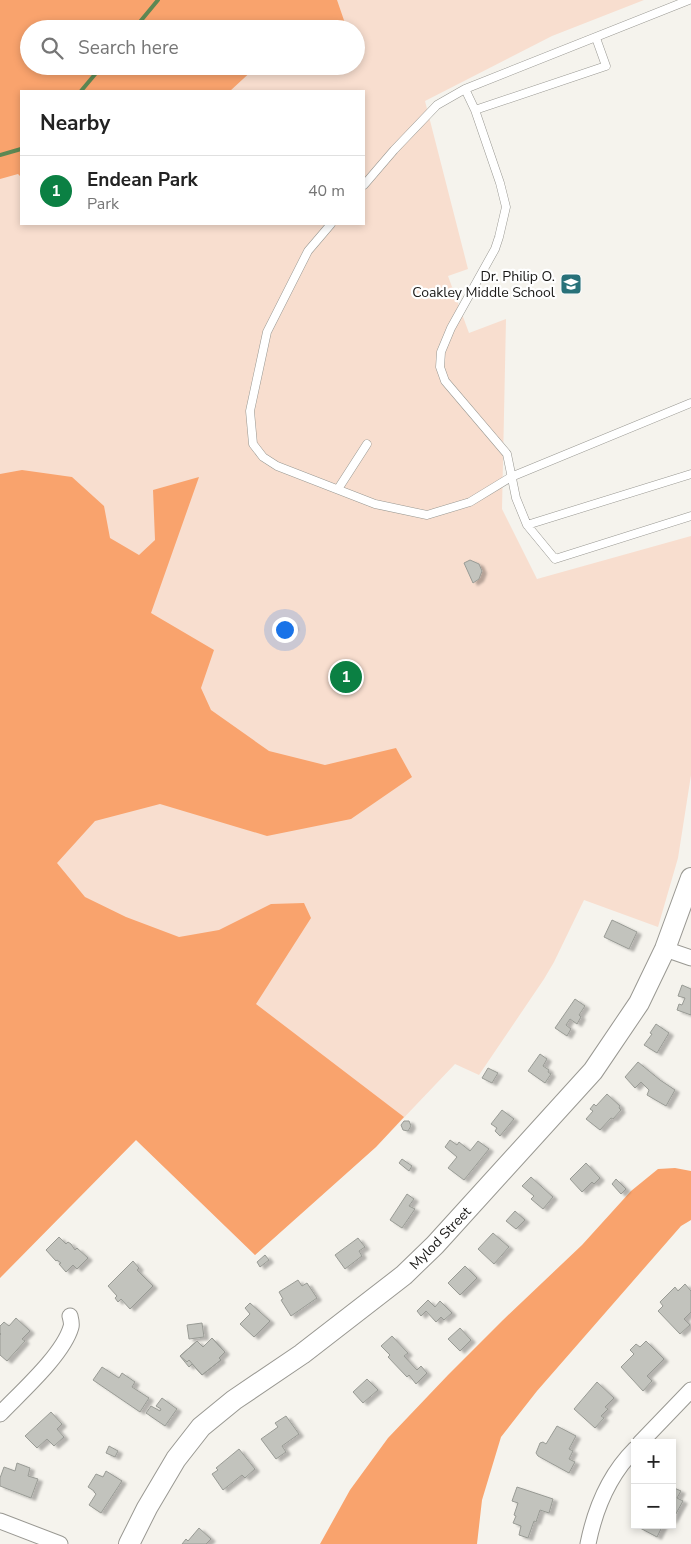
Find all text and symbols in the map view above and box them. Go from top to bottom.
search box [20,20,365,75]
icon: search [38,34,66,62]
text: Search here [78,35,179,61]
text: Nearby [40,109,110,137]
text: Endean Park [87,167,198,193]
text: 1 [51,180,61,202]
text: 40 m [308,180,345,202]
text: Park [87,193,119,215]
place label: Dr. Philip O. Coakley Middle School [412,267,556,302]
school or university icon: Dr. Philip O. Coakley Middle School [559,272,583,296]
your location [272,617,298,643]
pin: 1 [330,658,362,696]
street label: Mylod Street [405,1203,475,1274]
map controls [631,1439,676,1529]
button: + [631,1439,676,1484]
button: − [631,1484,676,1529]

